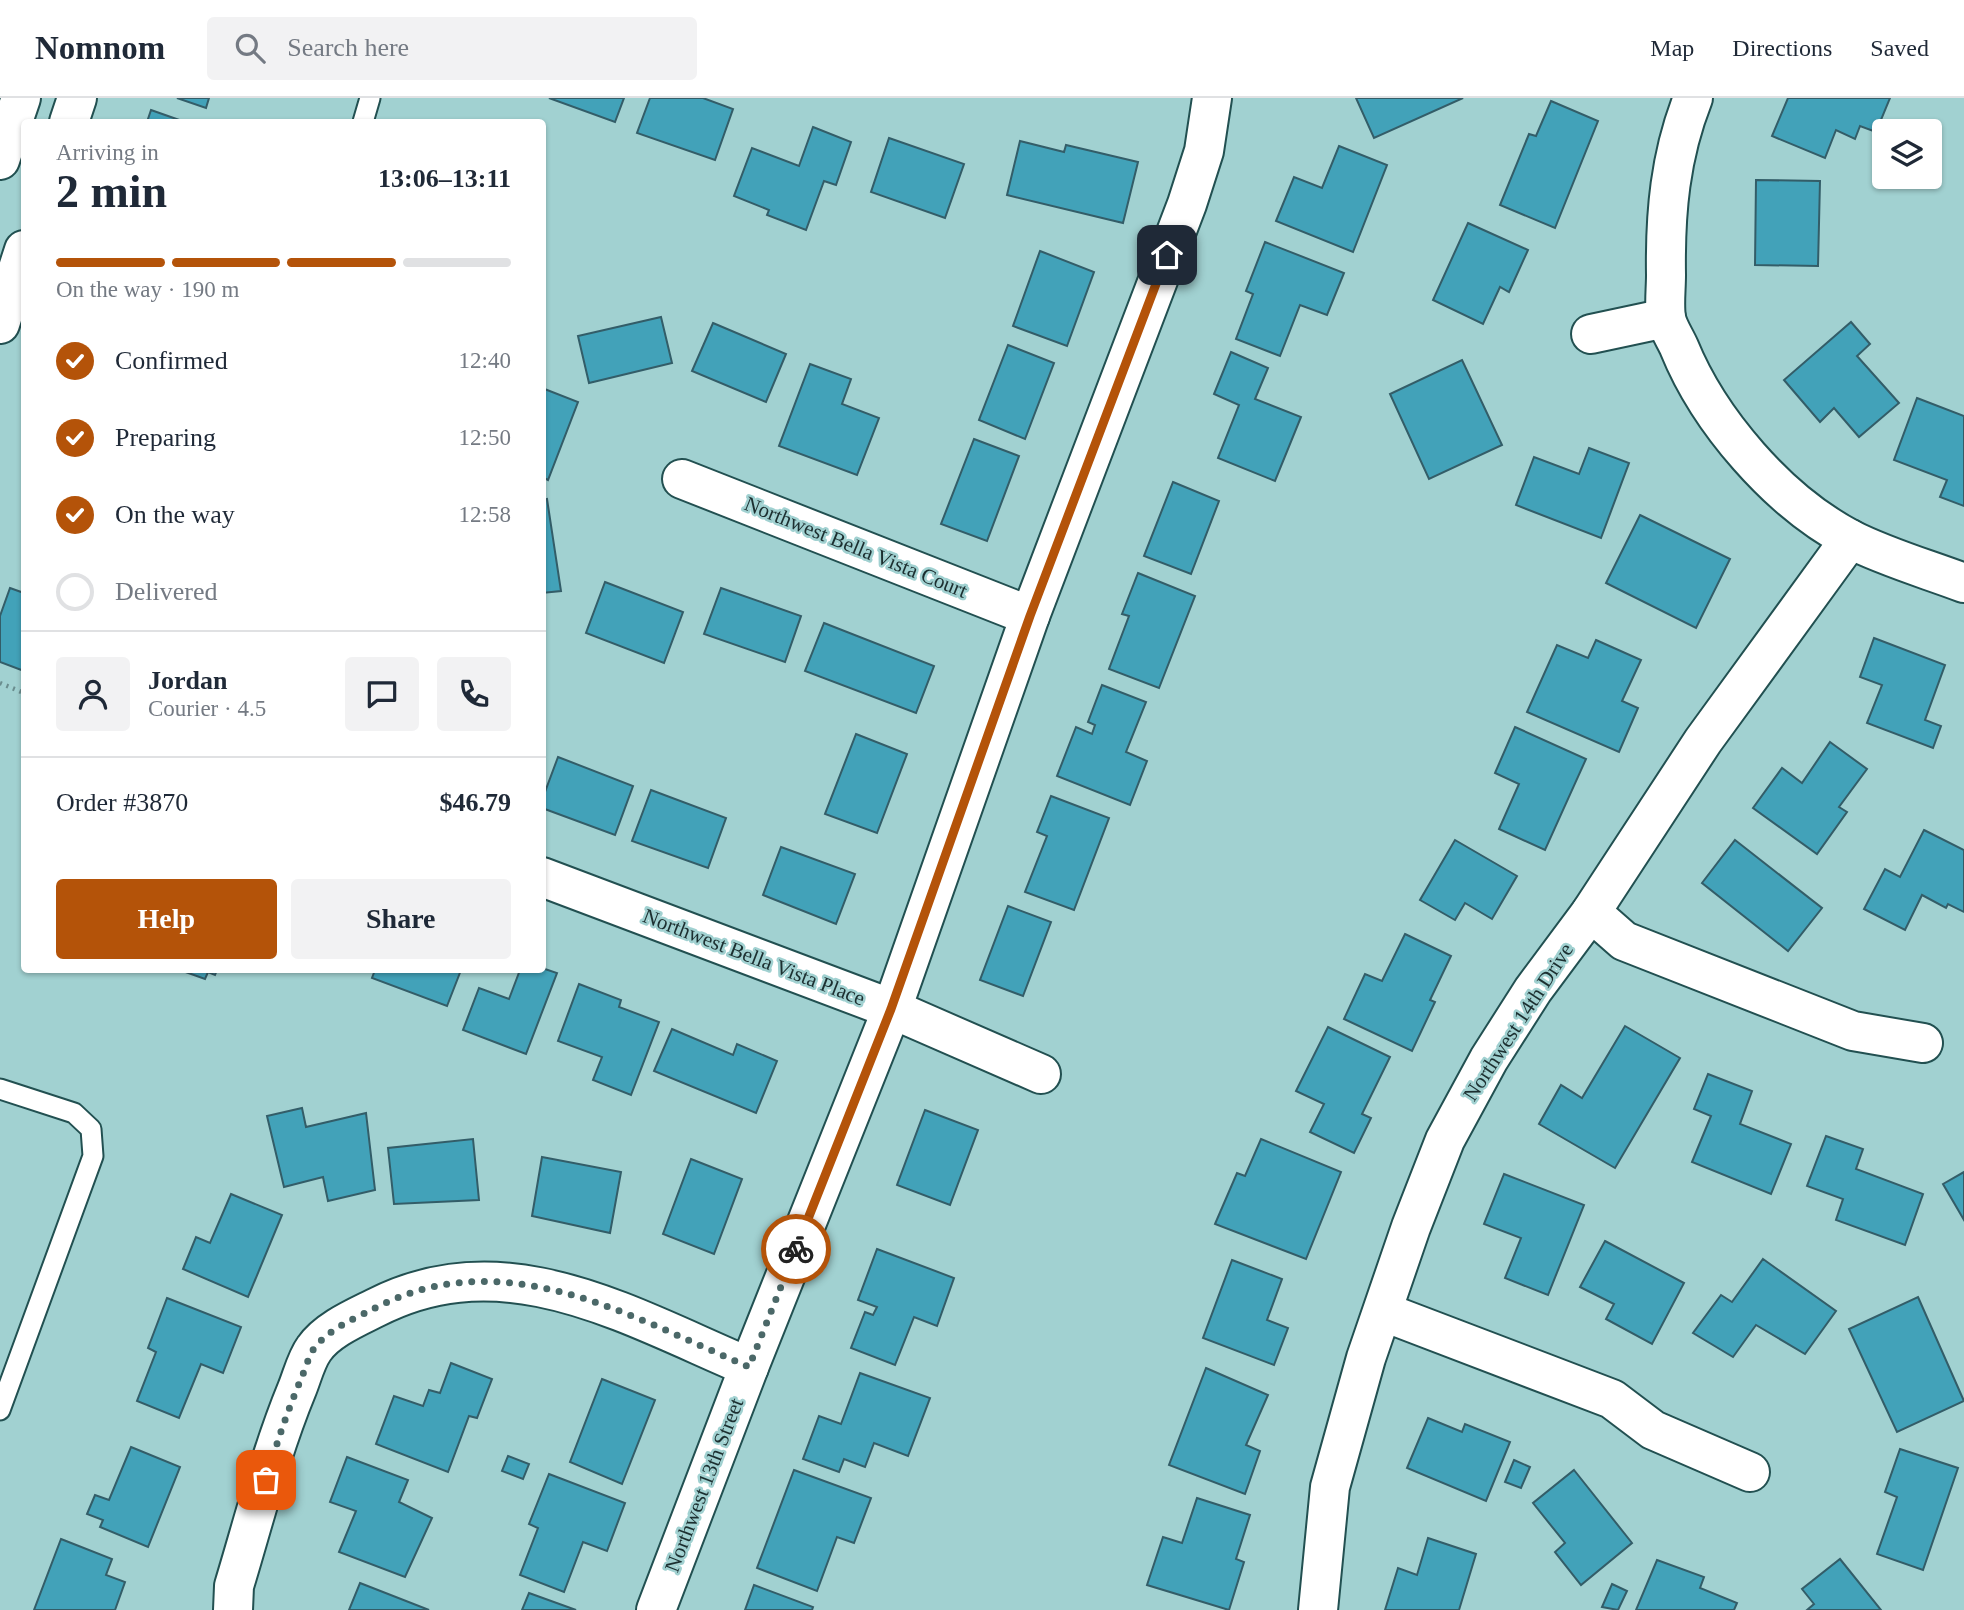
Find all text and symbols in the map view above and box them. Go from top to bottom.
search box [207,17,697,80]
icon: search [231,29,269,67]
text: Nomnom [35,30,165,66]
text: Search here [287,33,409,62]
text: Map [1650,35,1694,61]
text: Directions [1732,35,1832,61]
text: Saved [1870,35,1929,61]
map controls [1872,119,1942,189]
button: layers [1872,119,1942,189]
text: Arriving in [56,140,159,165]
text: 13:06–13:11 [378,164,511,193]
text: 2 min [56,166,167,217]
pin [1137,225,1197,285]
icon: home [1148,236,1186,274]
text: On the way · 190 m [56,277,239,302]
icon: check [56,342,94,380]
text: Confirmed [115,346,228,375]
text: 12:40 [459,348,511,373]
icon: check [56,419,94,457]
text: Preparing [115,423,216,452]
text: 12:50 [459,425,511,450]
street label: Northwest Bella Vista Court [741,491,971,603]
icon: check [56,496,94,534]
text: On the way [115,500,235,529]
text: 12:58 [459,502,511,527]
text: Delivered [115,577,218,606]
button: person [56,657,130,731]
button: chat [345,657,419,731]
button: phone [437,657,511,731]
text: Jordan [148,666,227,695]
text: Courier · 4.5 [148,696,266,721]
text: Order #3870 [56,788,188,817]
text: $46.79 [440,788,511,817]
button: Help [56,879,277,959]
button: Share [291,879,511,959]
street label: Northwest Bella Vista Place [640,904,868,1010]
street label: Northwest 14th Drive [1458,939,1578,1105]
courier [761,1214,831,1284]
icon: bike [777,1230,815,1268]
street label: Northwest 13th Street [660,1395,748,1575]
pin [236,1450,296,1510]
icon: bag [247,1461,285,1499]

